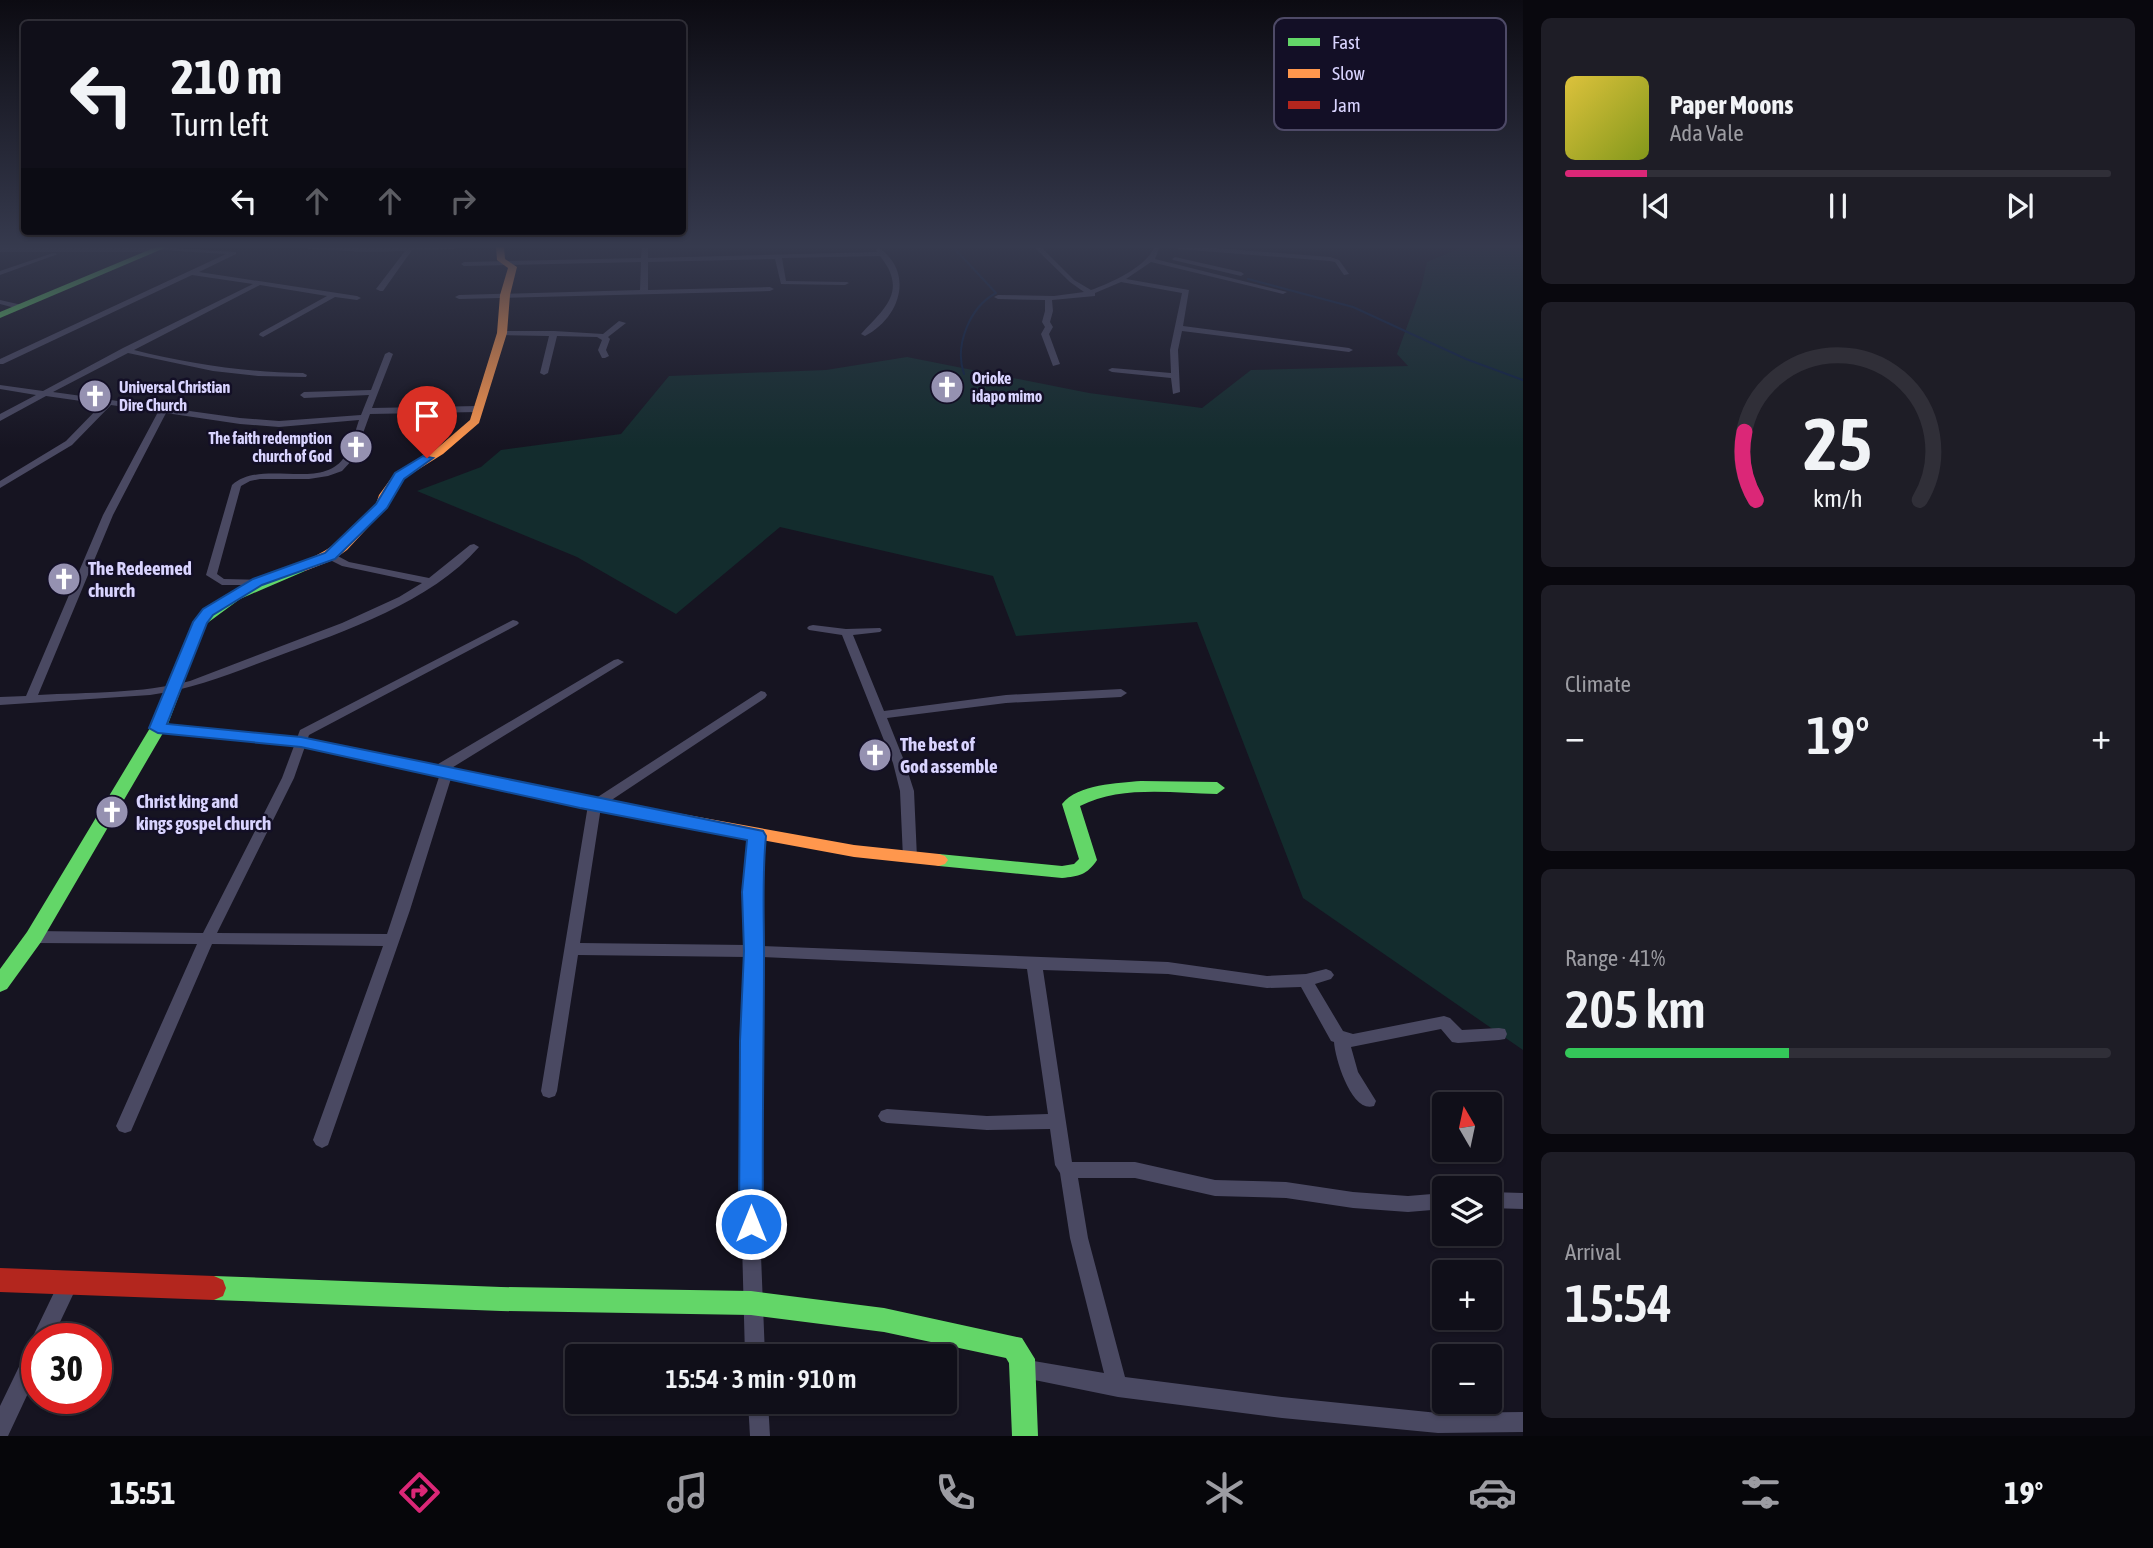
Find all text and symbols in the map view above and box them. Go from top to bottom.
legend [1274,18,1506,130]
text: Fast [1332,31,1360,53]
text: 210 m [171,48,282,104]
icon: left [56,49,147,140]
text: Slow [1332,62,1366,84]
text: Paper Moons [1670,90,1793,120]
text: Jam [1332,94,1361,116]
text: Turn left [171,106,269,143]
text: Ada Vale [1670,120,1744,146]
icon: left [225,182,263,220]
icon: ahead [298,182,336,220]
icon: ahead [371,182,409,220]
icon: right [444,182,482,220]
icon: previous [1637,187,1675,225]
icon: pause [1819,187,1857,225]
icon: next [2001,187,2039,225]
church icon: Orioke idapo mimo [928,368,966,406]
place label: Orioke idapo mimo [972,369,1043,405]
church icon: Universal Christian Dire Church [76,377,114,415]
place label: Universal Christian Dire Church [119,378,231,414]
pin [397,386,457,458]
icon: arrive [408,397,446,435]
text: 25 [1804,403,1872,486]
church icon: The faith redemption church of God [337,428,375,466]
place label: The faith redemption church of God [209,429,332,465]
text: km/h [1813,484,1863,512]
place label: The Redeemed church [88,557,192,601]
church icon: The Redeemed church [45,560,83,598]
text: Climate [1565,671,1631,697]
text: 19° [1806,705,1870,765]
text: − [1565,714,1585,757]
text: + [2091,714,2111,757]
place label: The best of God assemble [900,733,998,777]
church icon: The best of God assemble [856,736,894,774]
place label: Christ king and kings gospel church [136,790,271,834]
church icon: Christ king and kings gospel church [93,793,131,831]
text: Range · 41% [1565,945,1665,971]
text: 205 km [1565,979,1706,1039]
north arrow [1432,1092,1502,1162]
map controls [1432,1092,1502,1414]
button: layers [1432,1176,1502,1246]
position arrow [714,1187,788,1261]
text: Arrival [1565,1239,1621,1265]
button: + [1432,1260,1502,1330]
text: 15:54 [1565,1273,1672,1333]
speed limit sign: 30 [21,1323,112,1414]
button: − [1432,1344,1502,1414]
text: 15:54 · 3 min · 910 m [666,1364,856,1394]
icon: directions [395,1468,444,1517]
icon: music [663,1468,712,1517]
icon: phone [931,1468,980,1517]
icon: climate [1200,1468,1249,1517]
icon: car [1468,1468,1517,1517]
icon: filters [1736,1468,1785,1517]
text: 15:51 [110,1474,175,1511]
text: 19° [2004,1474,2043,1511]

